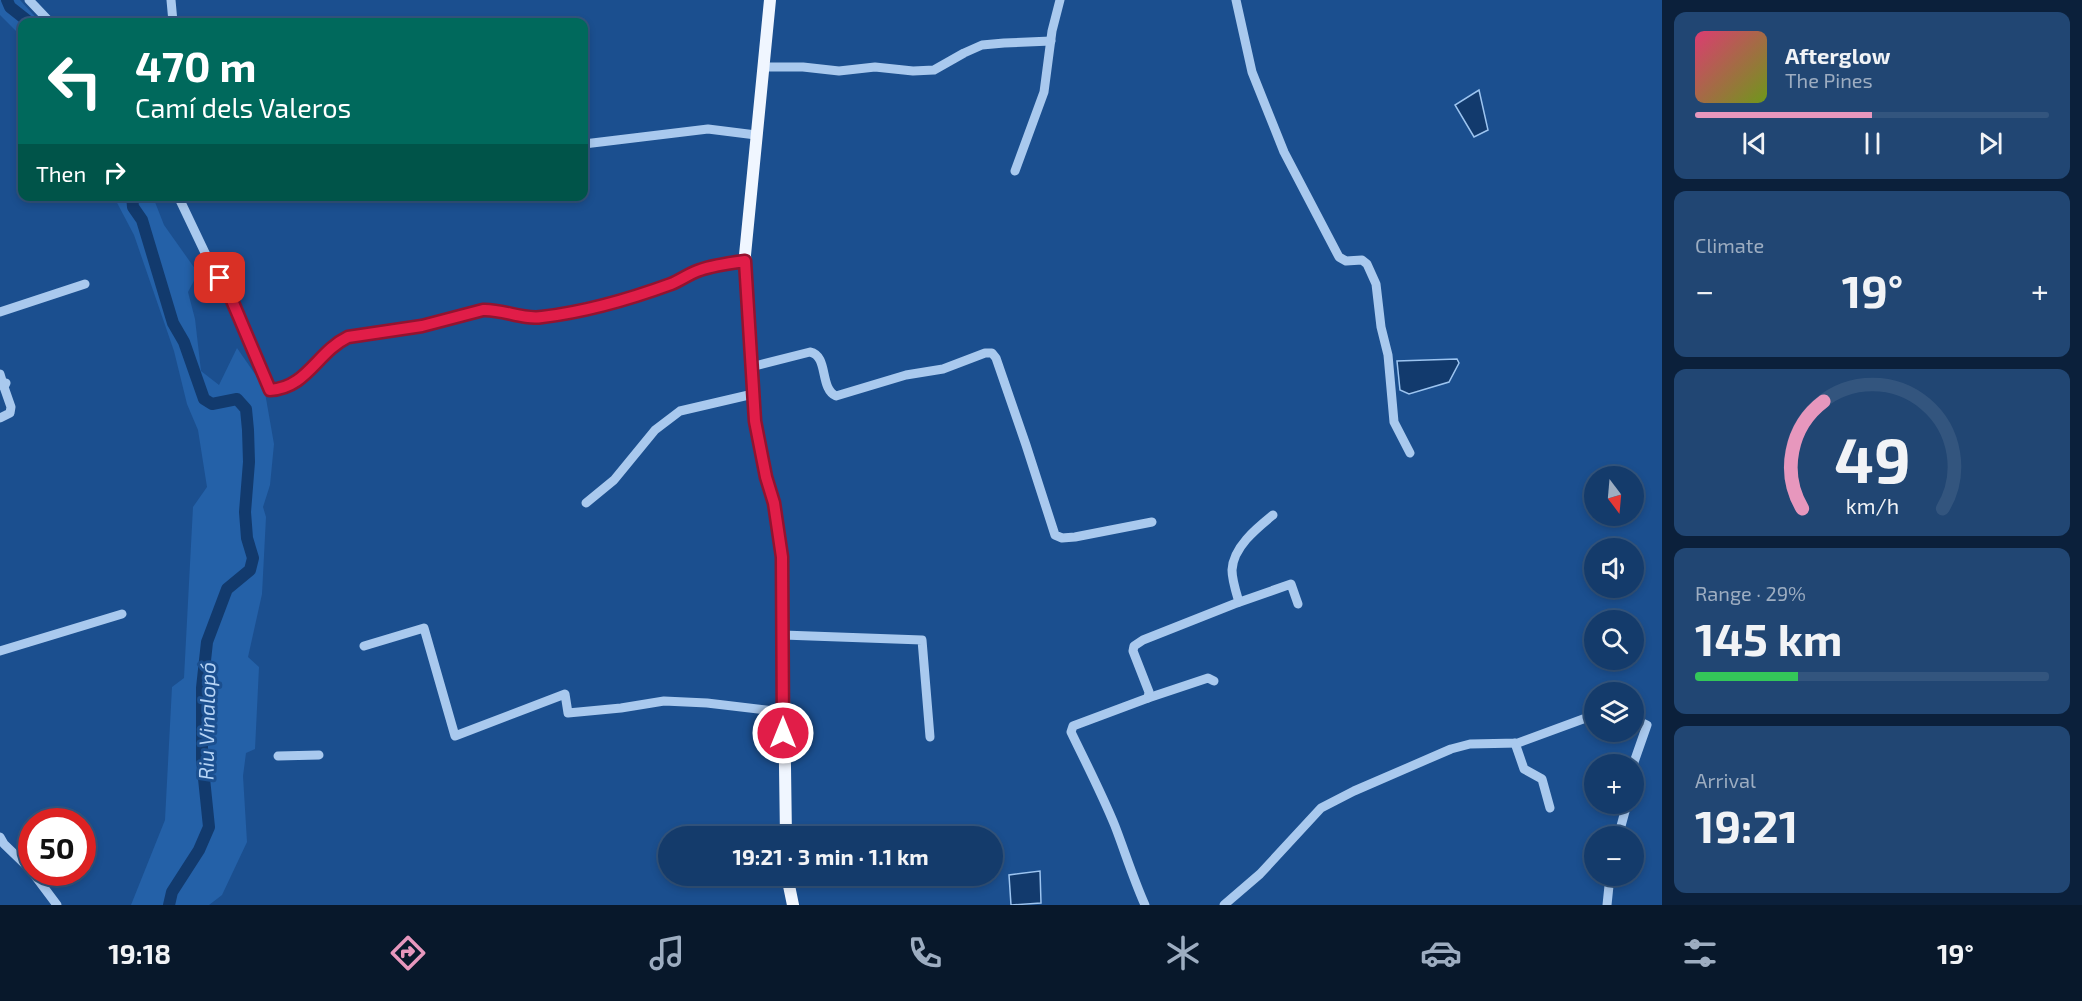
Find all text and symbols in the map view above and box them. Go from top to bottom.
text: 470 m [135,40,257,90]
icon: left [36,42,114,120]
text: Afterglow [1785,42,1890,68]
text: The Pines [1785,68,1873,92]
text: Camí dels Valeros [135,91,351,123]
icon: previous [1738,127,1771,160]
icon: pause [1856,127,1889,160]
icon: next [1974,127,2007,160]
icon: right [98,156,131,189]
text: Then [36,160,86,186]
text: Climate [1695,233,1764,257]
pin [194,252,245,303]
icon: arrive [203,261,236,294]
text: 19° [1842,263,1903,317]
text: − [1695,270,1714,310]
text: + [2031,270,2049,310]
text: 49 [1834,422,1910,497]
north arrow [1584,466,1644,526]
map controls [1584,466,1644,886]
text: km/h [1845,494,1899,519]
button: sound [1584,538,1644,598]
text: Range · 29% [1695,581,1806,605]
button: search [1584,610,1644,670]
text: 145 km [1695,611,1842,665]
water label: Riu Vinalopó [192,662,220,780]
button: layers [1584,682,1644,742]
position arrow [751,701,815,765]
button: + [1584,754,1644,814]
text: Arrival [1695,768,1756,792]
text: 19:21 [1695,798,1798,852]
speed limit sign: 50 [18,808,96,886]
button: − [1584,826,1644,886]
text: 19:21 · 3 min · 1.1 km [732,843,929,869]
icon: directions [387,932,429,974]
icon: music [646,932,688,974]
icon: phone [904,932,946,974]
icon: climate [1162,932,1204,974]
icon: car [1420,932,1462,974]
icon: filters [1679,932,1721,974]
text: 19:18 [108,937,171,969]
text: 19° [1937,937,1974,969]

